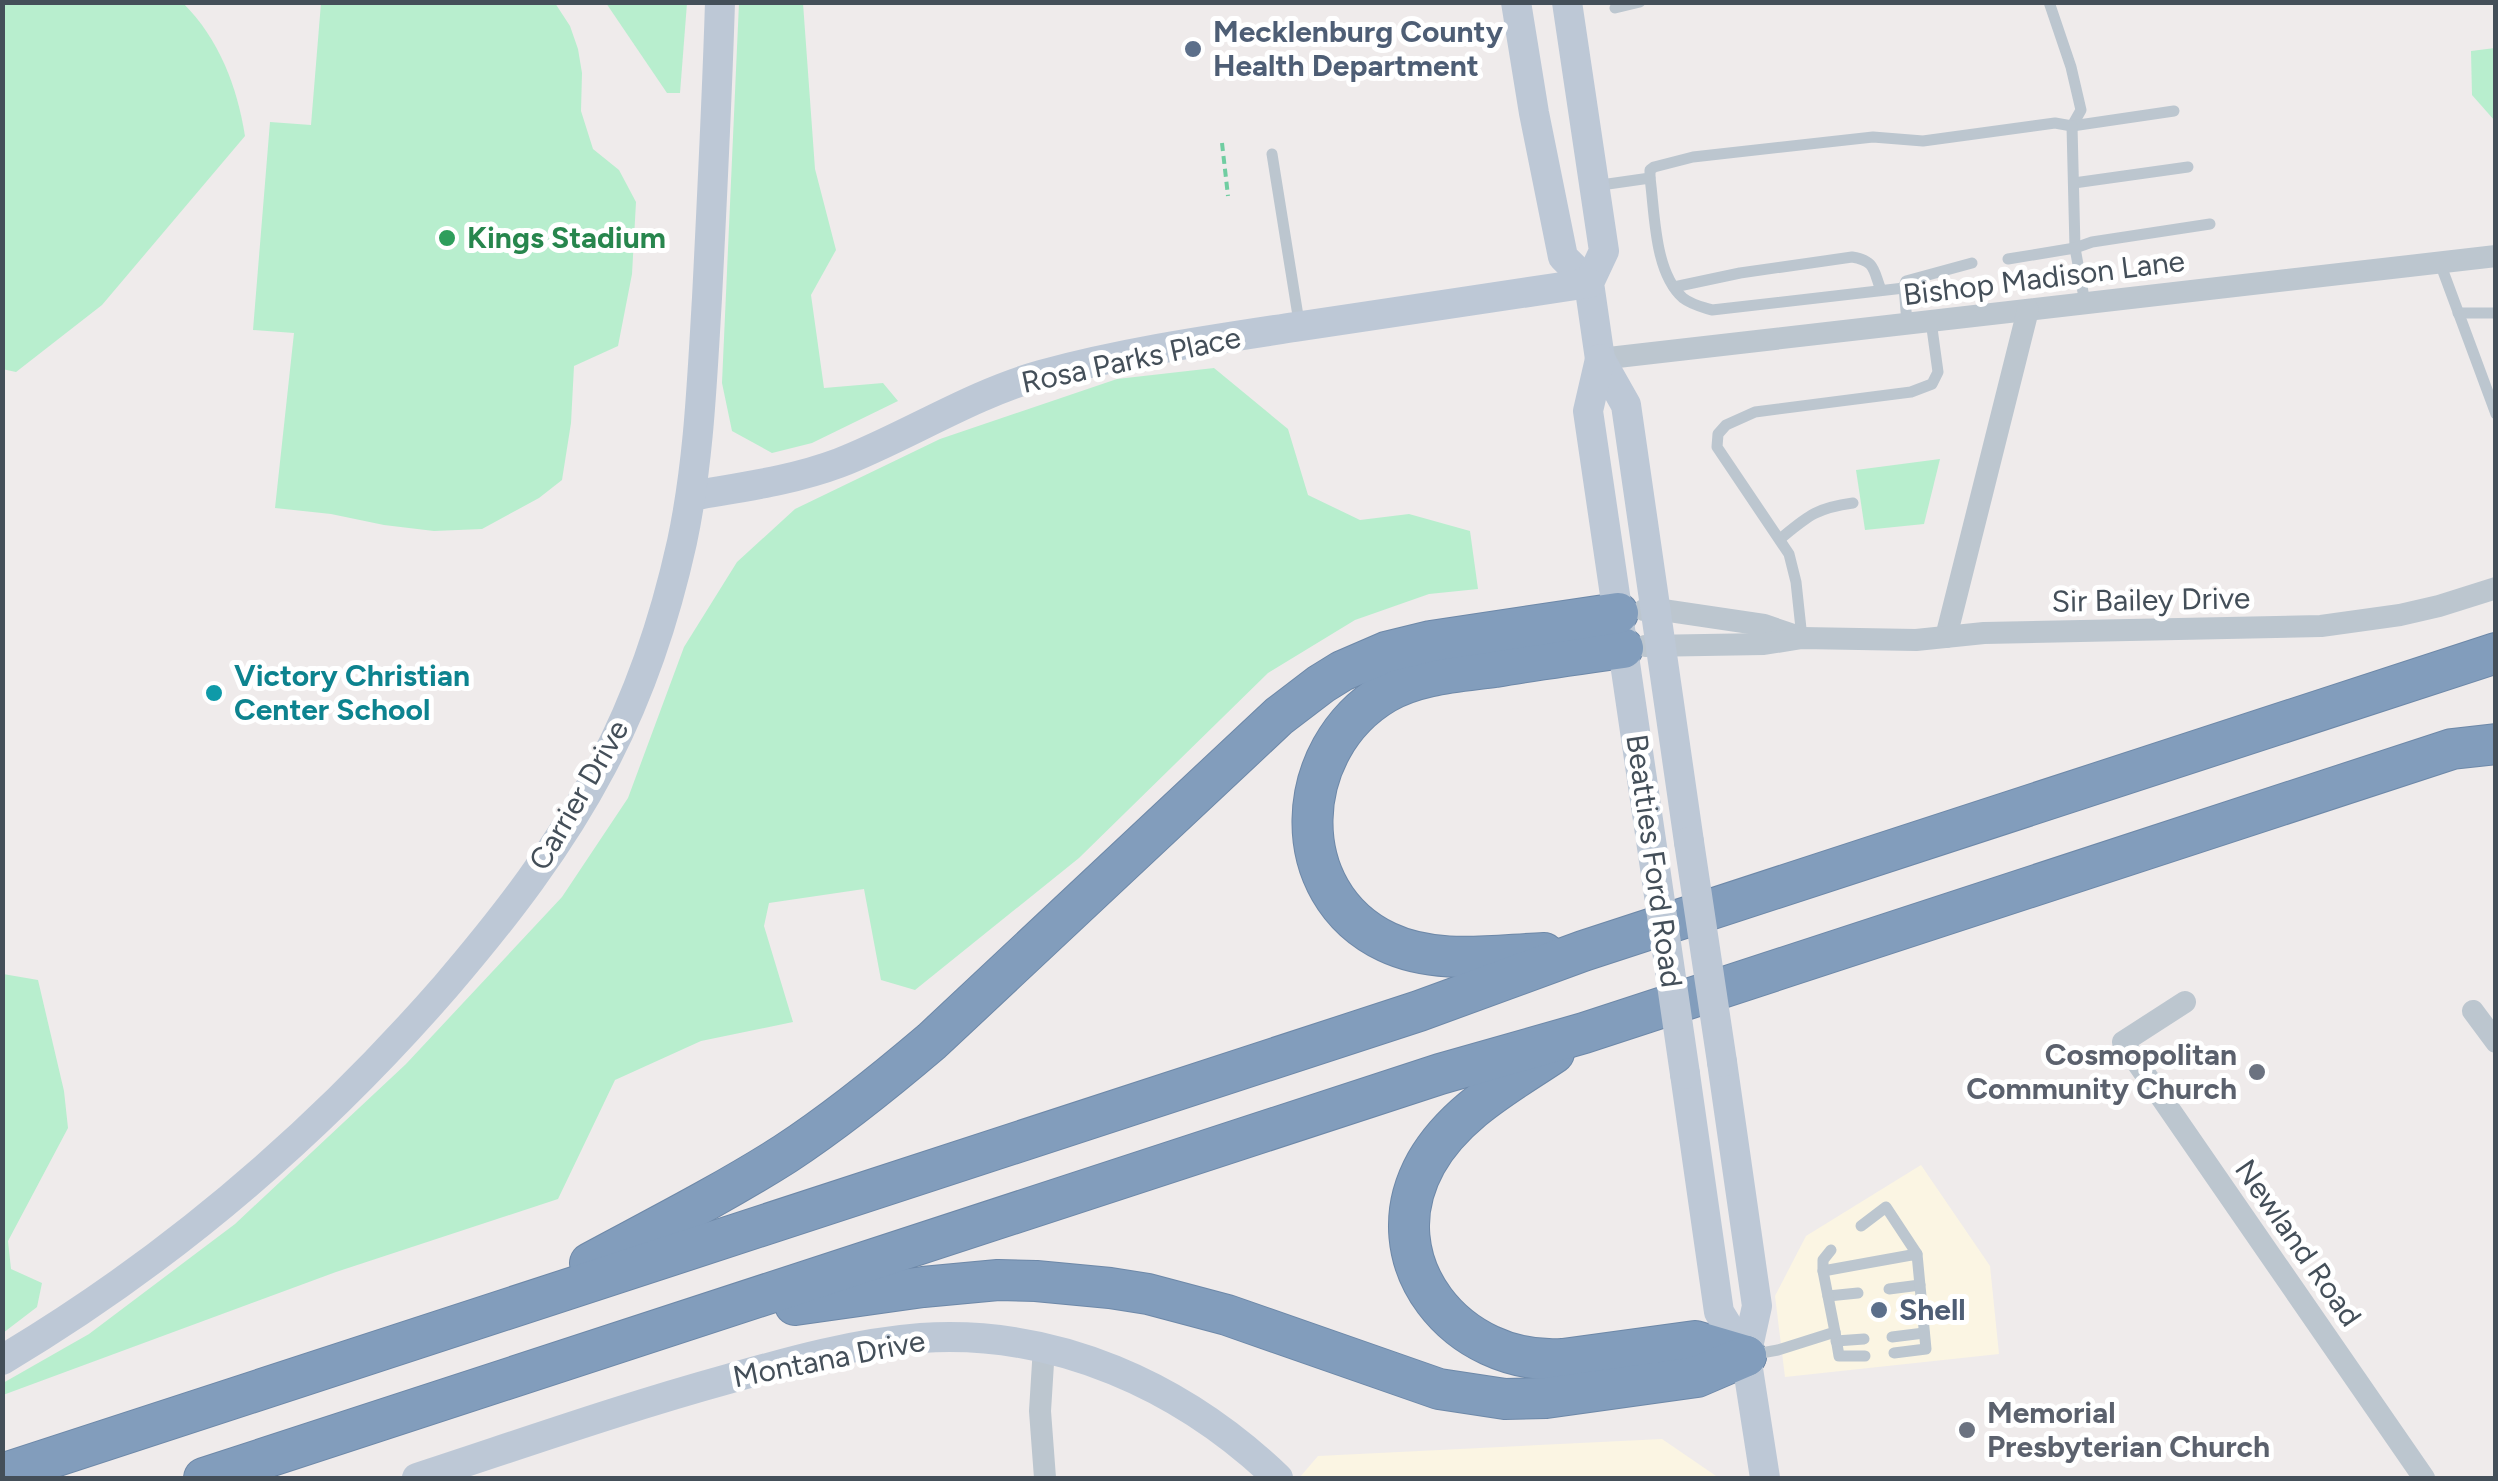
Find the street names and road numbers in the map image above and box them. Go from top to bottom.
street label: Bishop Madison Lane [1901,242,2187,313]
street label: Rosa Parks Place [1018,318,1244,401]
street label: Sir Bailey Drive [2051,579,2251,620]
street label: Carrier Drive [521,713,636,877]
street label: Beatties Ford Road [1618,732,1691,990]
street label: Newland Road [2227,1152,2370,1333]
street label: Montana Drive [730,1322,928,1395]

